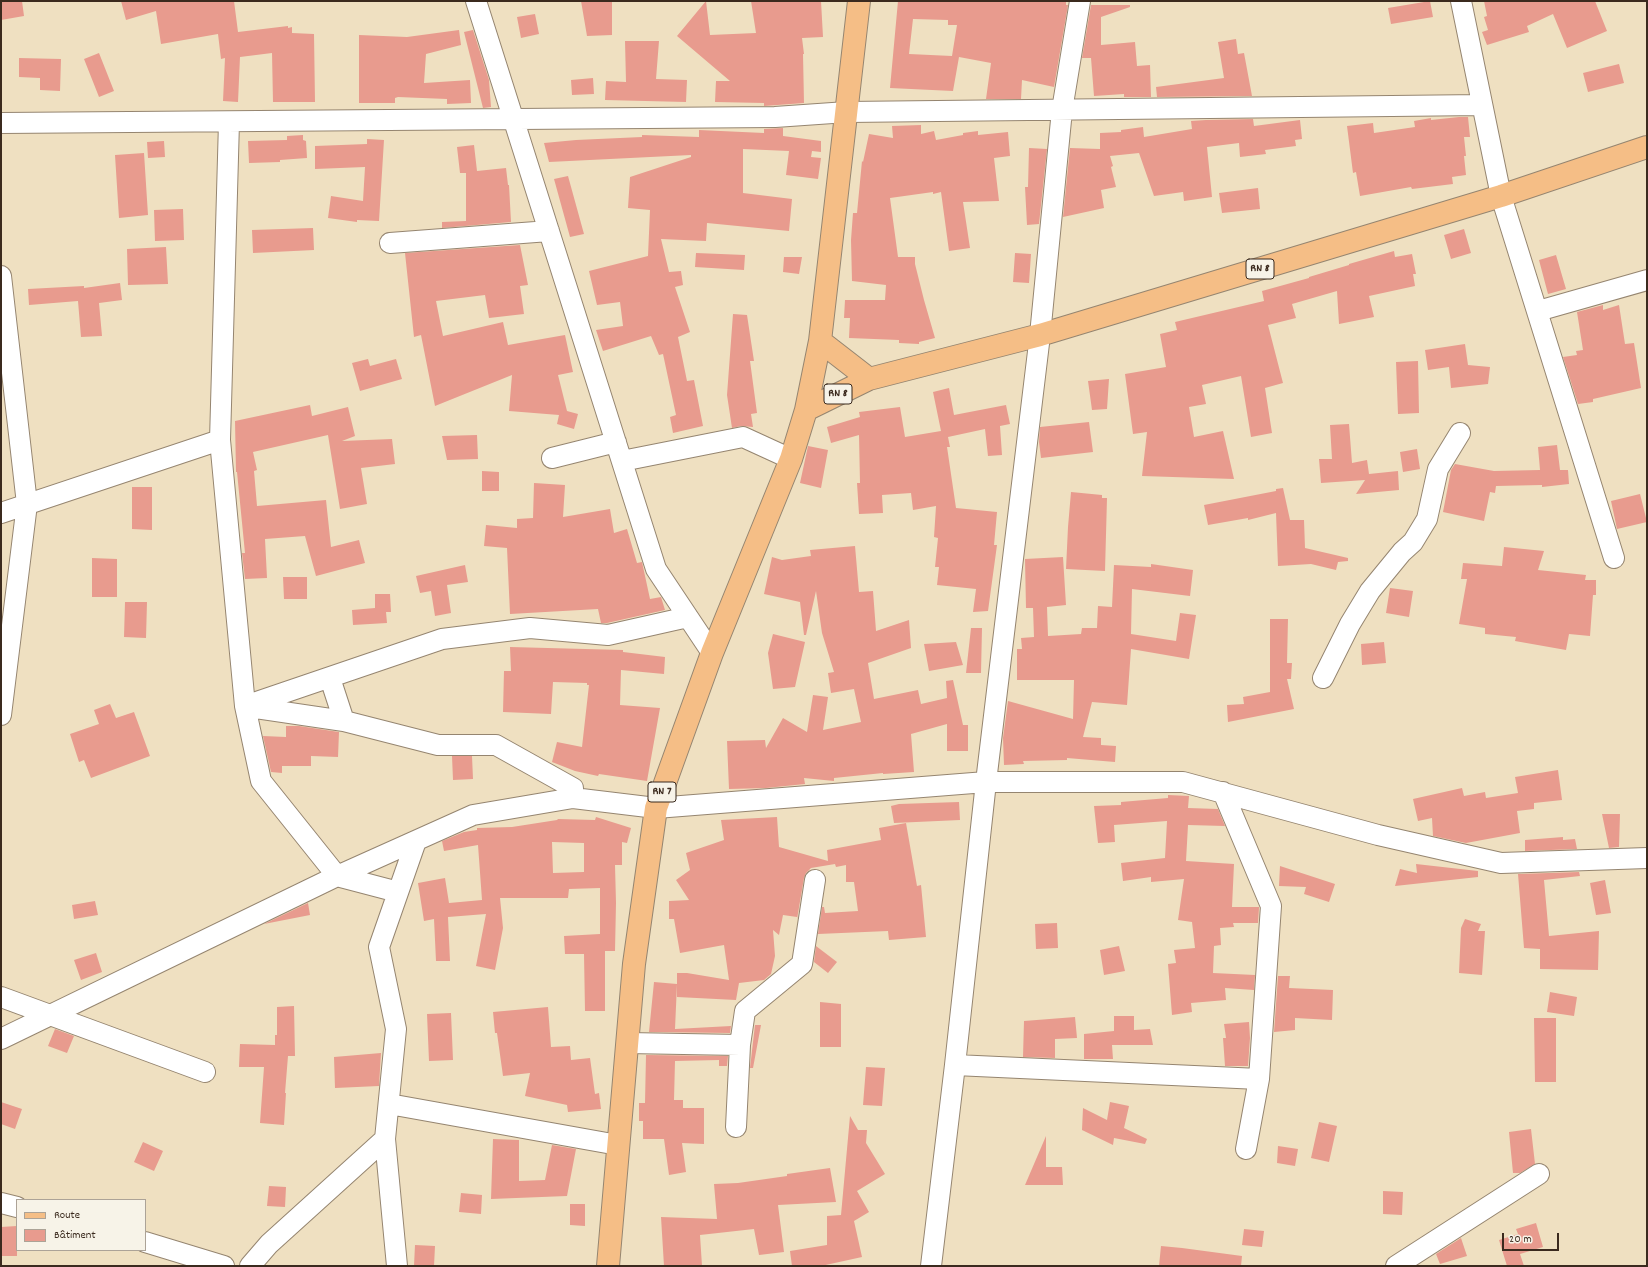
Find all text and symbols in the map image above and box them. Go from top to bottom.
road number: RN 8 [1246,259,1274,279]
road number: RN 8 [824,384,852,404]
road number: RN 7 [648,782,676,802]
legend [16,1199,146,1251]
text: Route [54,1207,80,1224]
scale bar [1504,1225,1561,1251]
text: Bâtiment [54,1227,96,1244]
text: 20 m [1509,1231,1532,1248]

